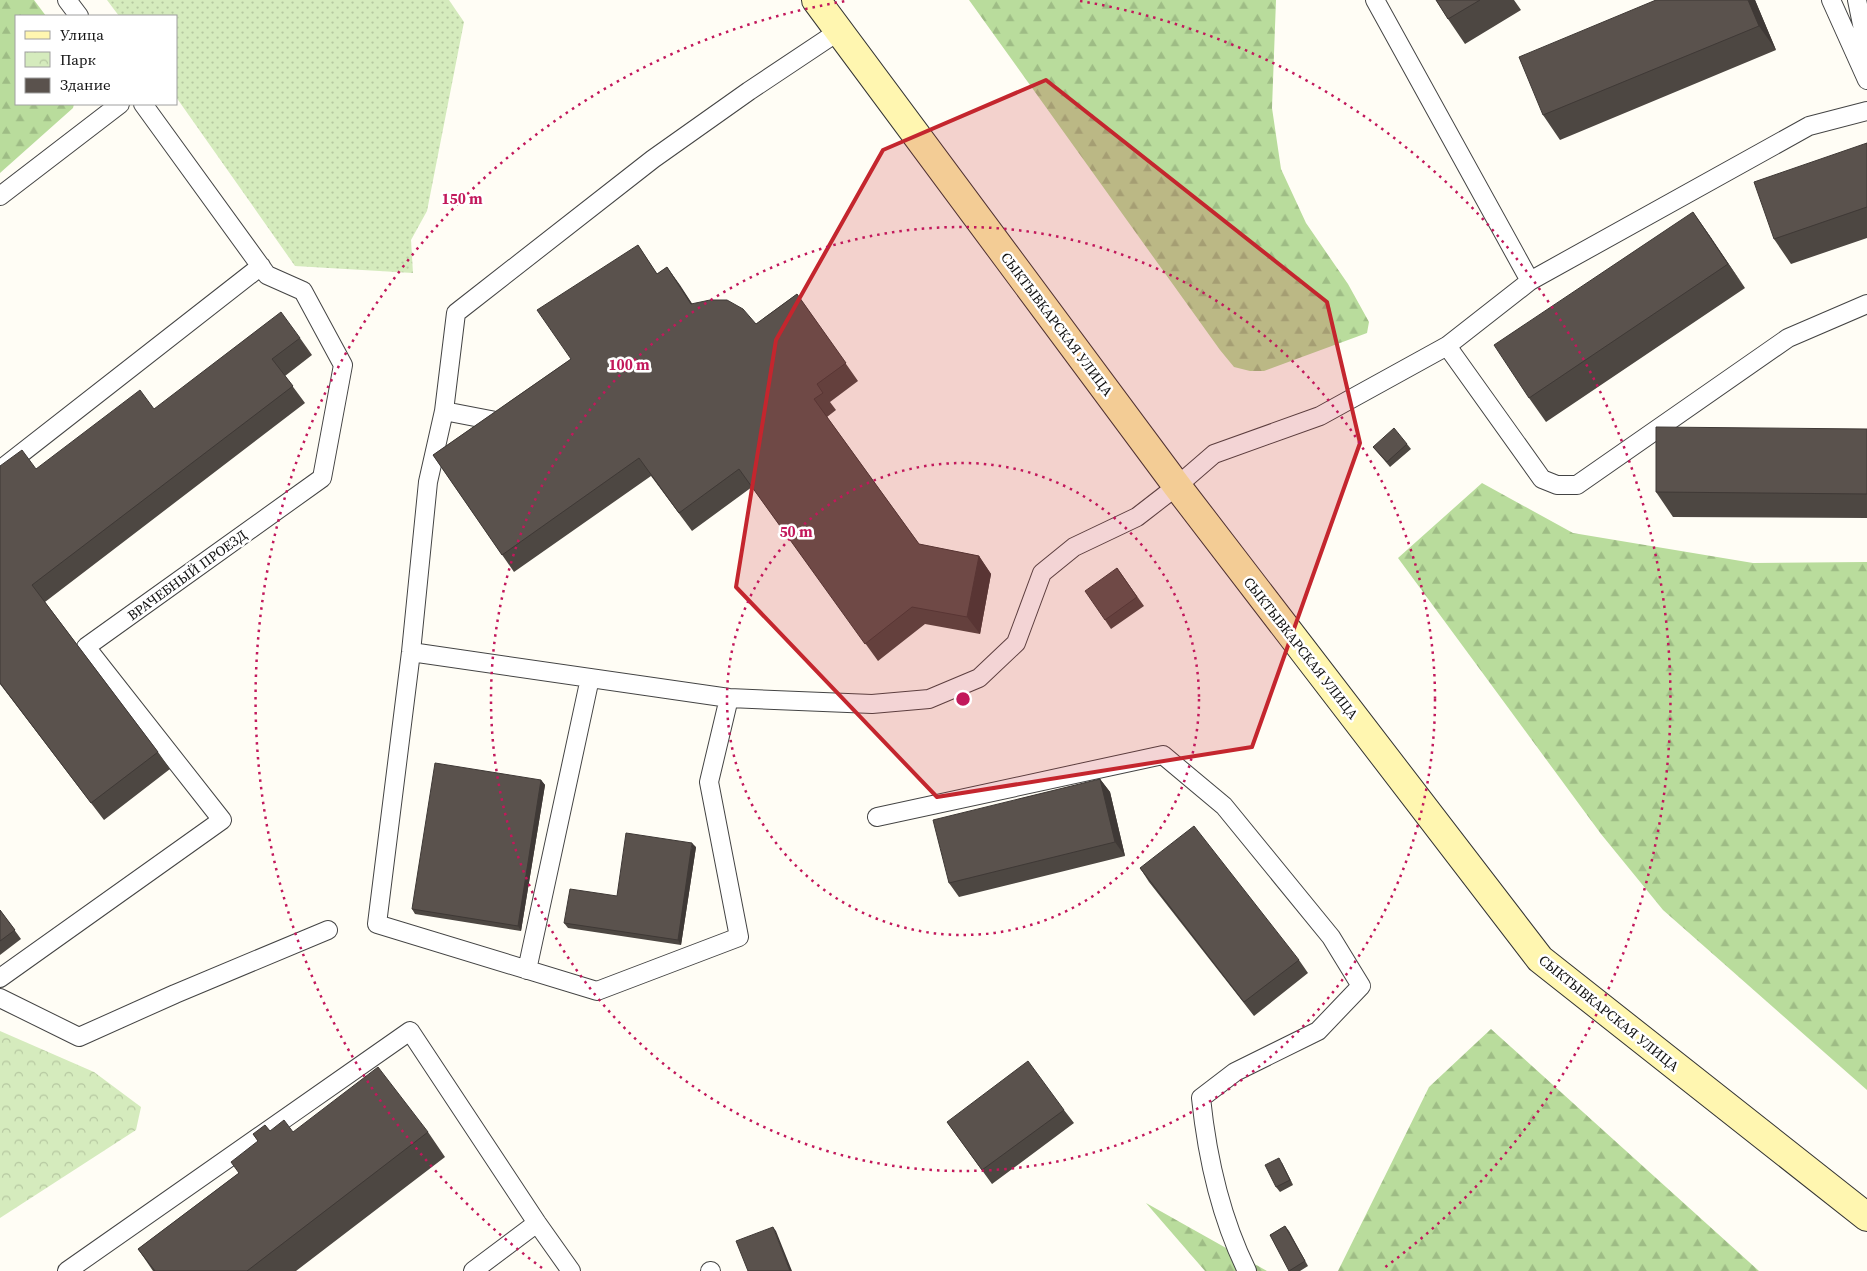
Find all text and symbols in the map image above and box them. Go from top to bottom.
legend [15,15,178,105]
text: Улица [60,24,104,45]
text: Парк [60,49,96,70]
text: Здание [60,74,111,95]
text: 150 m [441,188,483,209]
street label: СЫКТЫВКАРСКАЯ УЛИЦА [996,248,1118,401]
text: 100 m [608,354,650,375]
text: 50 m [779,521,813,542]
street label: ВРАЧЕБНЫЙ ПРОЕЗД [123,525,251,625]
street label: СЫКТЫВКАРСКАЯ УЛИЦА [1239,573,1363,724]
centre of rings [954,690,972,708]
street label: СЫКТЫВКАРСКАЯ УЛИЦА [1534,950,1684,1076]

